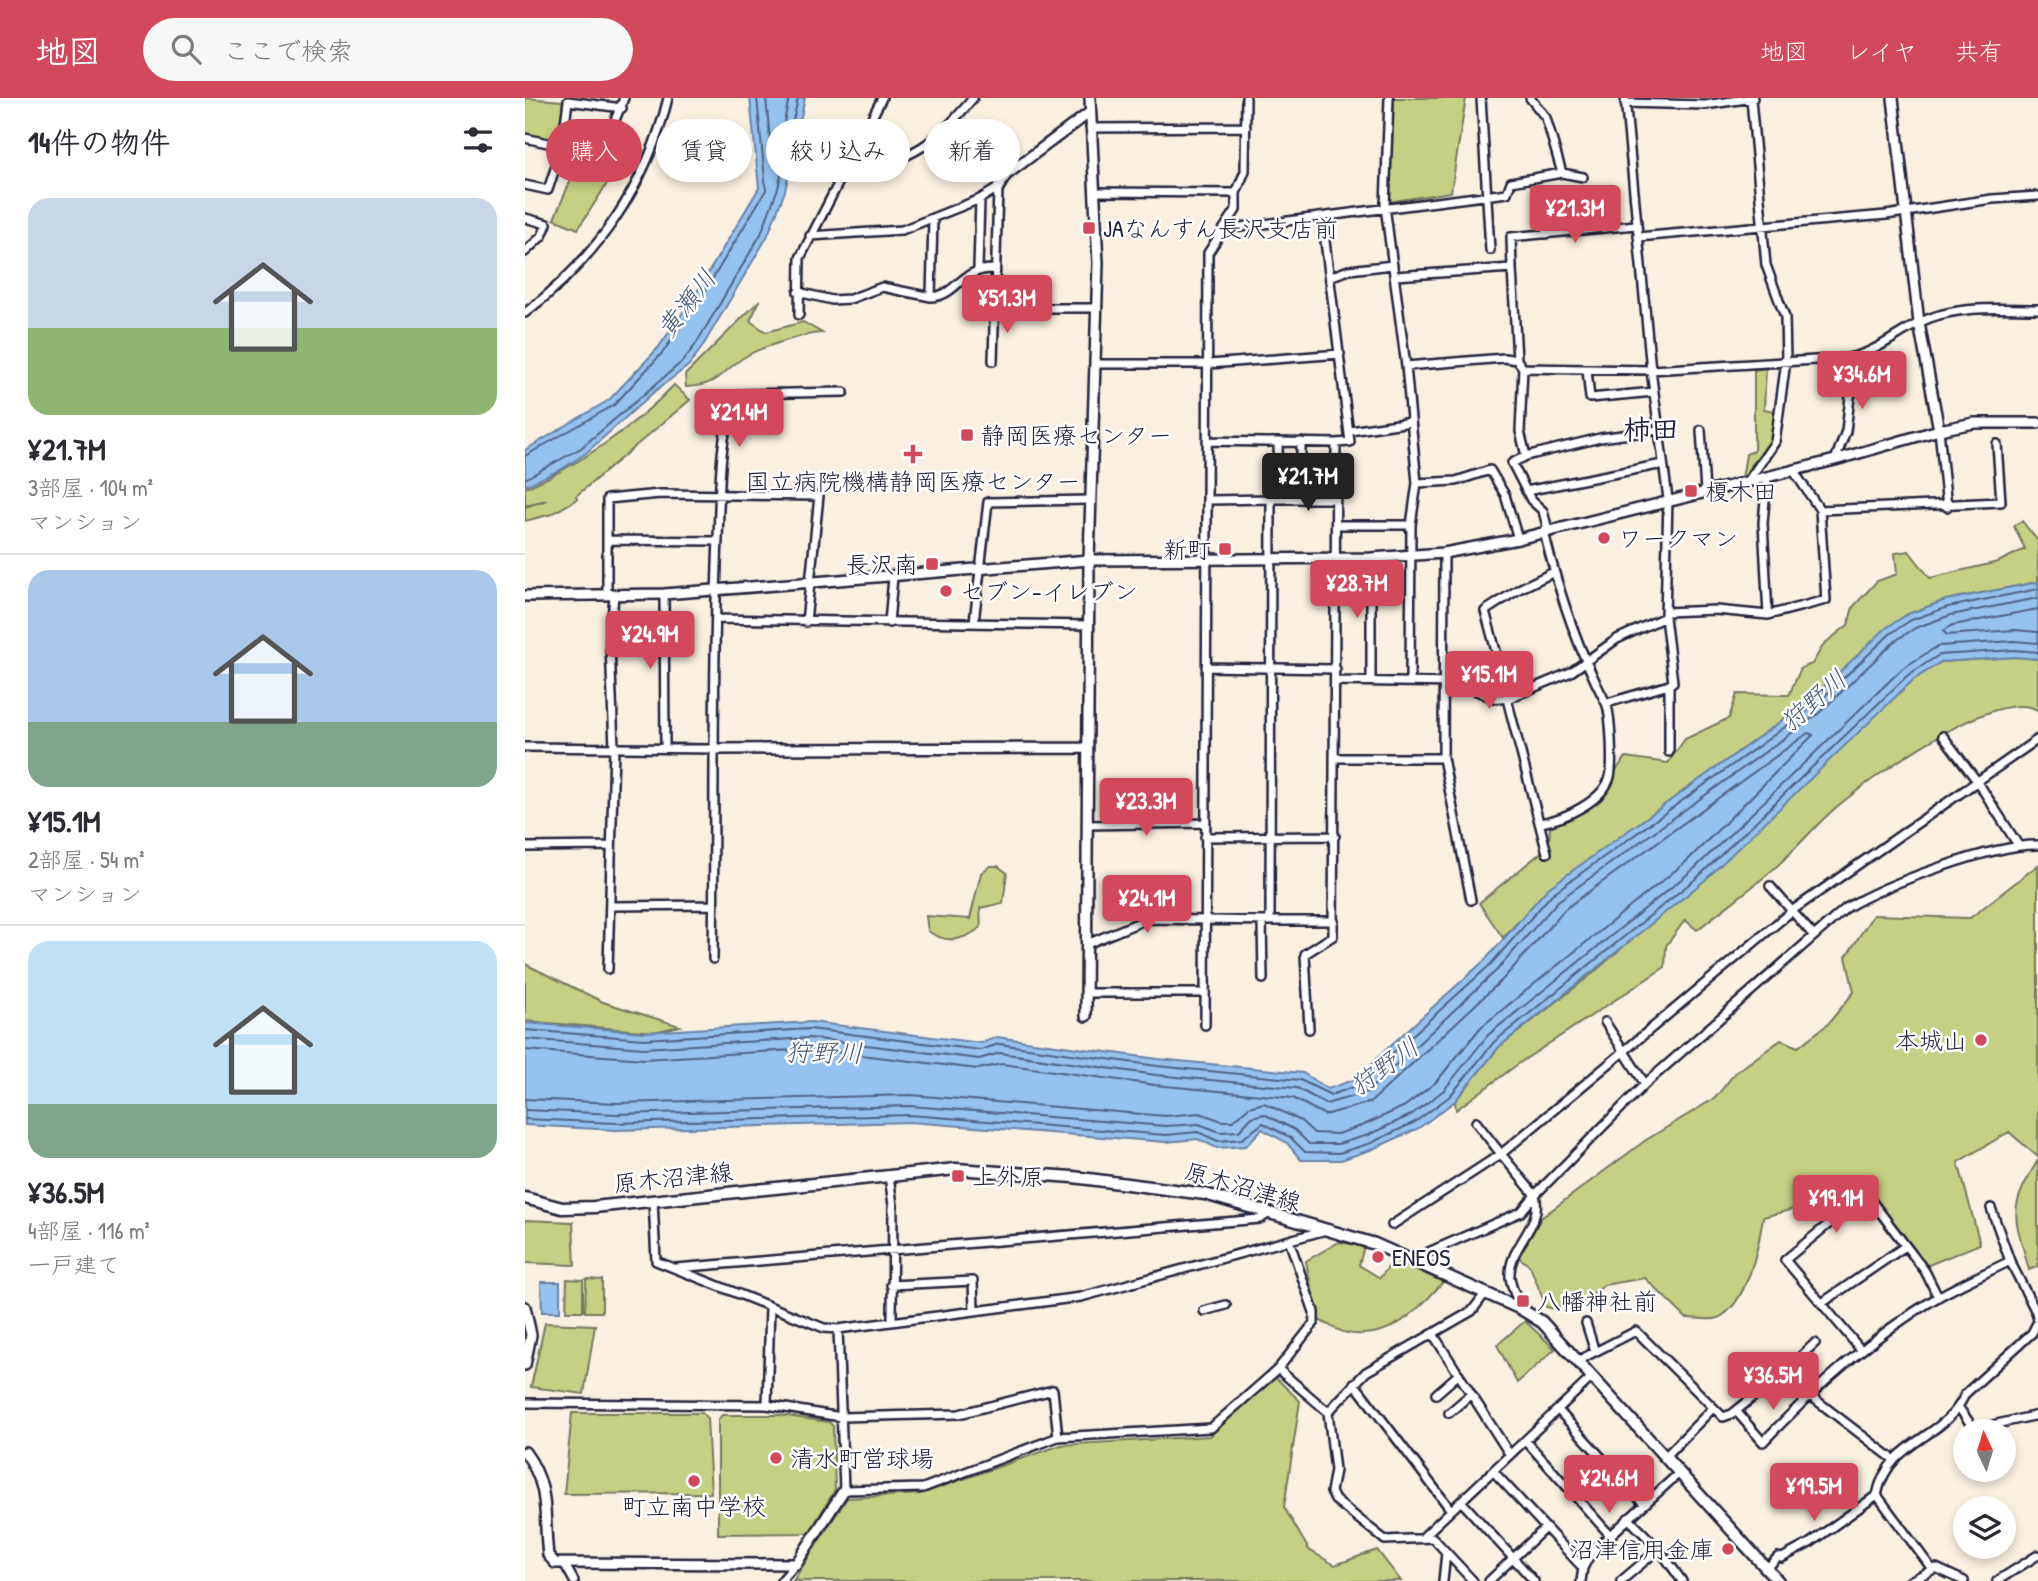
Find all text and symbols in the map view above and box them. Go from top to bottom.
search box [143,18,633,81]
text: 地図 [35,29,101,73]
icon: search [167,30,205,68]
text: ここで検索 [223,33,353,68]
text: 地図 [1760,35,1808,67]
text: レイヤ [1846,35,1917,67]
text: 共有 [1955,35,2003,67]
chip: 購入 [546,119,642,182]
chip: 賃貸 [656,119,752,182]
chip: 絞り込み [766,119,910,182]
chip: 新着 [924,119,1020,182]
icon: filters [459,121,497,159]
text: 14件の物件 [28,122,170,162]
pin: ¥21.3M [1518,186,1632,245]
text: ¥21.3M [1546,192,1604,223]
place label: JAなんすん長沢支店前 [1103,212,1338,244]
marker: JAなんすん長沢支店前 [1081,220,1097,236]
icon: home [200,244,326,370]
water label: 黄瀬川 [648,261,724,345]
pin: ¥51.3M [950,275,1064,335]
text: ¥51.3M [978,282,1036,313]
pin: ¥34.6M [1805,352,1919,411]
text: ¥34.6M [1833,358,1891,389]
pin: ¥21.4M [682,390,796,449]
text: ¥21.4M [710,396,768,427]
district label: 柿田 [1623,410,1679,448]
place label: 静岡医療センター [981,419,1172,451]
marker: 静岡医療センター [959,427,975,443]
text: ¥21.7M [28,429,106,469]
marker: 国立病院機構静岡医療センター [903,444,923,464]
pin: ¥21.7M [1251,454,1365,513]
text: ¥21.7M [1278,460,1338,491]
place label: 国立病院機構静岡医療センター [745,465,1081,497]
text: 3部屋 · 104 m² [28,472,153,503]
place label: 榎木田 [1705,475,1777,507]
marker: 榎木田 [1683,483,1699,499]
text: マンション [28,506,142,537]
place label: ワークマン [1618,522,1738,554]
marker: ワークマン [1596,530,1612,546]
place label: 新町 [1163,533,1211,565]
marker: 新町 [1217,541,1233,557]
place label: 長沢南 [846,548,918,580]
marker: 長沢南 [924,556,940,572]
pin: ¥28.7M [1300,560,1414,620]
text: ¥28.7M [1326,567,1388,598]
place label: セブン-イレブン [960,575,1138,607]
marker: セブン-イレブン [938,583,954,599]
pin: ¥24.9M [593,612,707,671]
icon: home [200,616,326,742]
text: ¥24.9M [621,618,679,649]
pin: ¥15.1M [1432,652,1546,711]
text: ¥15.1M [1461,658,1517,689]
water label: 狩野川 [1772,661,1854,739]
pin: ¥23.3M [1089,778,1203,838]
text: ¥23.3M [1116,785,1176,816]
text: ¥15.1M [28,801,101,841]
text: 2部屋 · 54 m² [28,844,145,875]
pin: ¥24.1M [1090,876,1204,935]
text: マンション [28,878,142,909]
text: ¥24.1M [1118,882,1176,913]
icon: home [200,987,326,1113]
place label: 本城山 [1895,1024,1967,1056]
water label: 狩野川 [1342,1029,1426,1103]
marker: 本城山 [1973,1032,1989,1048]
water label: 狩野川 [785,1034,863,1070]
street label: 原木沼津線 [1181,1154,1305,1218]
street label: 原木沼津線 [612,1155,734,1199]
place label: 上外原 [972,1160,1044,1192]
marker: 上外原 [950,1168,966,1184]
text: ¥36.5M [28,1172,104,1212]
pin: ¥19.1M [1779,1176,1893,1235]
text: ¥19.1M [1809,1182,1863,1213]
text: 4部屋 · 116 m² [28,1215,150,1246]
place label: ENEOS [1392,1241,1450,1273]
text: 一戸建て [28,1249,120,1280]
marker: ENEOS [1370,1249,1386,1265]
place label: 八幡神社前 [1537,1285,1657,1317]
marker: 八幡神社前 [1515,1293,1531,1309]
pin: ¥36.5M [1716,1352,1830,1412]
text: ¥36.5M [1744,1359,1802,1390]
north arrow [1953,1419,2016,1482]
map controls [1953,1419,2016,1559]
place label: 清水町営球場 [790,1442,934,1474]
marker: 清水町営球場 [768,1450,784,1466]
pin: ¥24.6M [1552,1456,1666,1515]
text: ¥24.6M [1580,1462,1638,1493]
pin: ¥19.5M [1757,1464,1871,1523]
text: ¥19.5M [1786,1470,1842,1501]
marker: 町立南中学校 [686,1473,702,1489]
place label: 町立南中学校 [622,1490,766,1522]
button: layers [1953,1496,2016,1559]
place label: 沼津信用金庫 [1570,1533,1714,1565]
marker: 沼津信用金庫 [1720,1541,1736,1557]

